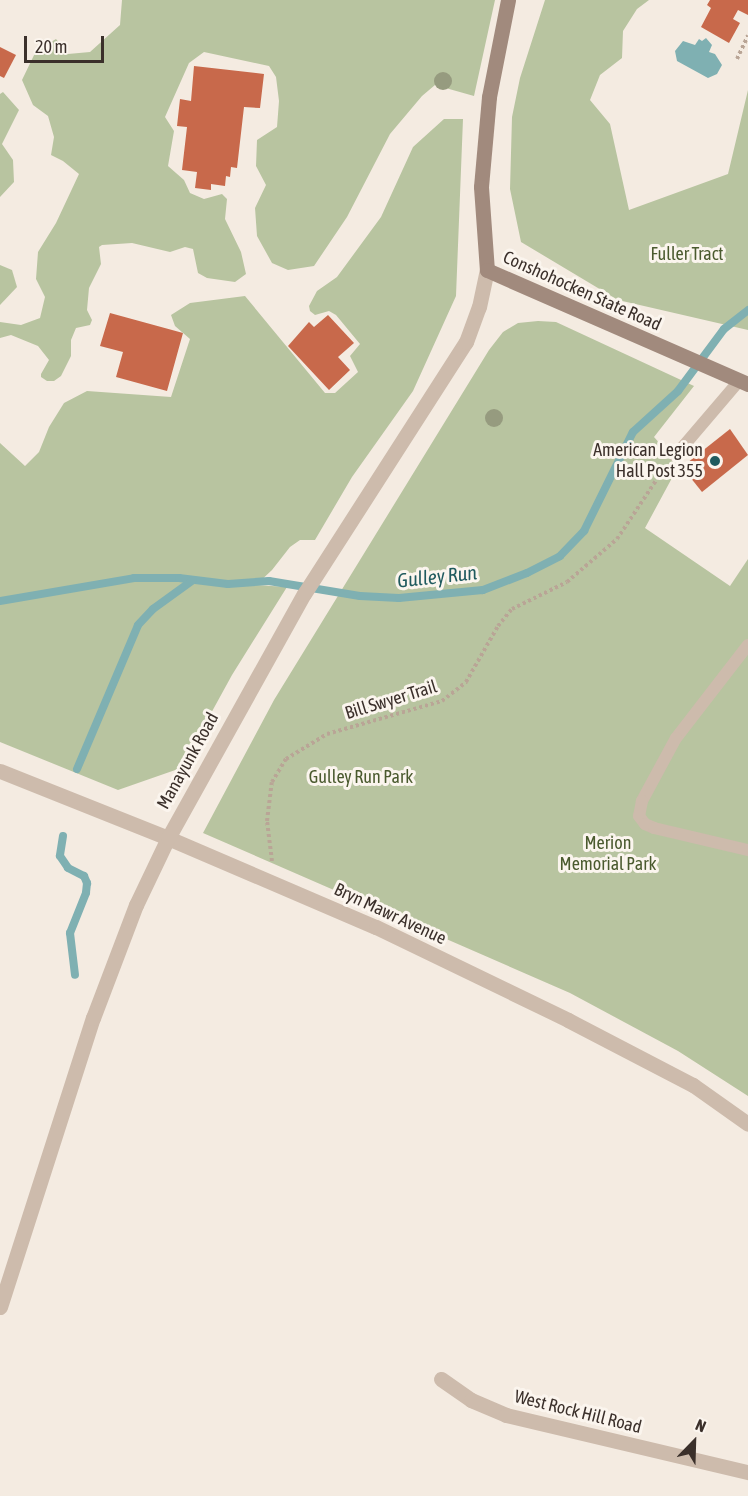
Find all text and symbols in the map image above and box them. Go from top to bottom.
scale bar [27,24,106,62]
text: 20 m [35,36,67,57]
park label: Fuller Tract [650,243,724,265]
street label: Conshohocken State Road [500,246,664,336]
place label: American Legion Hall Post 355 [593,440,703,482]
marker: American Legion Hall Post 355 [708,454,722,468]
water label: Gulley Run [396,560,478,592]
street label: Bill Swyer Trail [342,676,440,724]
street label: Manayunk Road [153,709,223,813]
park label: Gulley Run Park [309,766,413,788]
park label: Merion Memorial Park [560,833,656,876]
street label: Bryn Mawr Avenue [330,879,450,949]
street label: West Rock Hill Road [512,1386,644,1438]
north arrow [664,1412,724,1472]
text: N [693,1415,709,1436]

